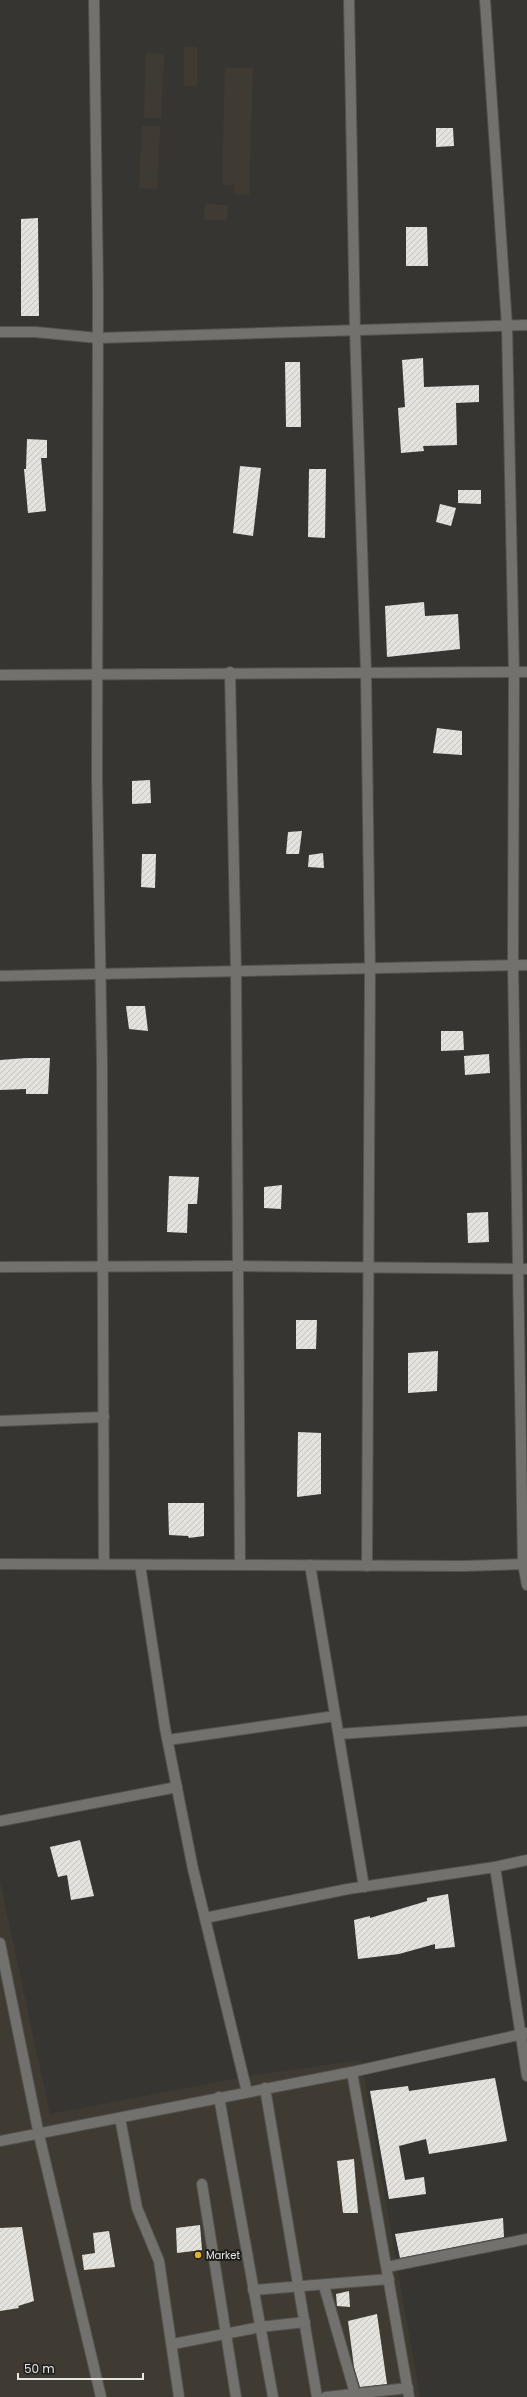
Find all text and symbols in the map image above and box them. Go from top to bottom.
place label: Market [206,2248,240,2263]
marker: Market [193,2250,203,2260]
scale bar [18,2355,143,2381]
text: 50 m [24,2360,55,2377]

